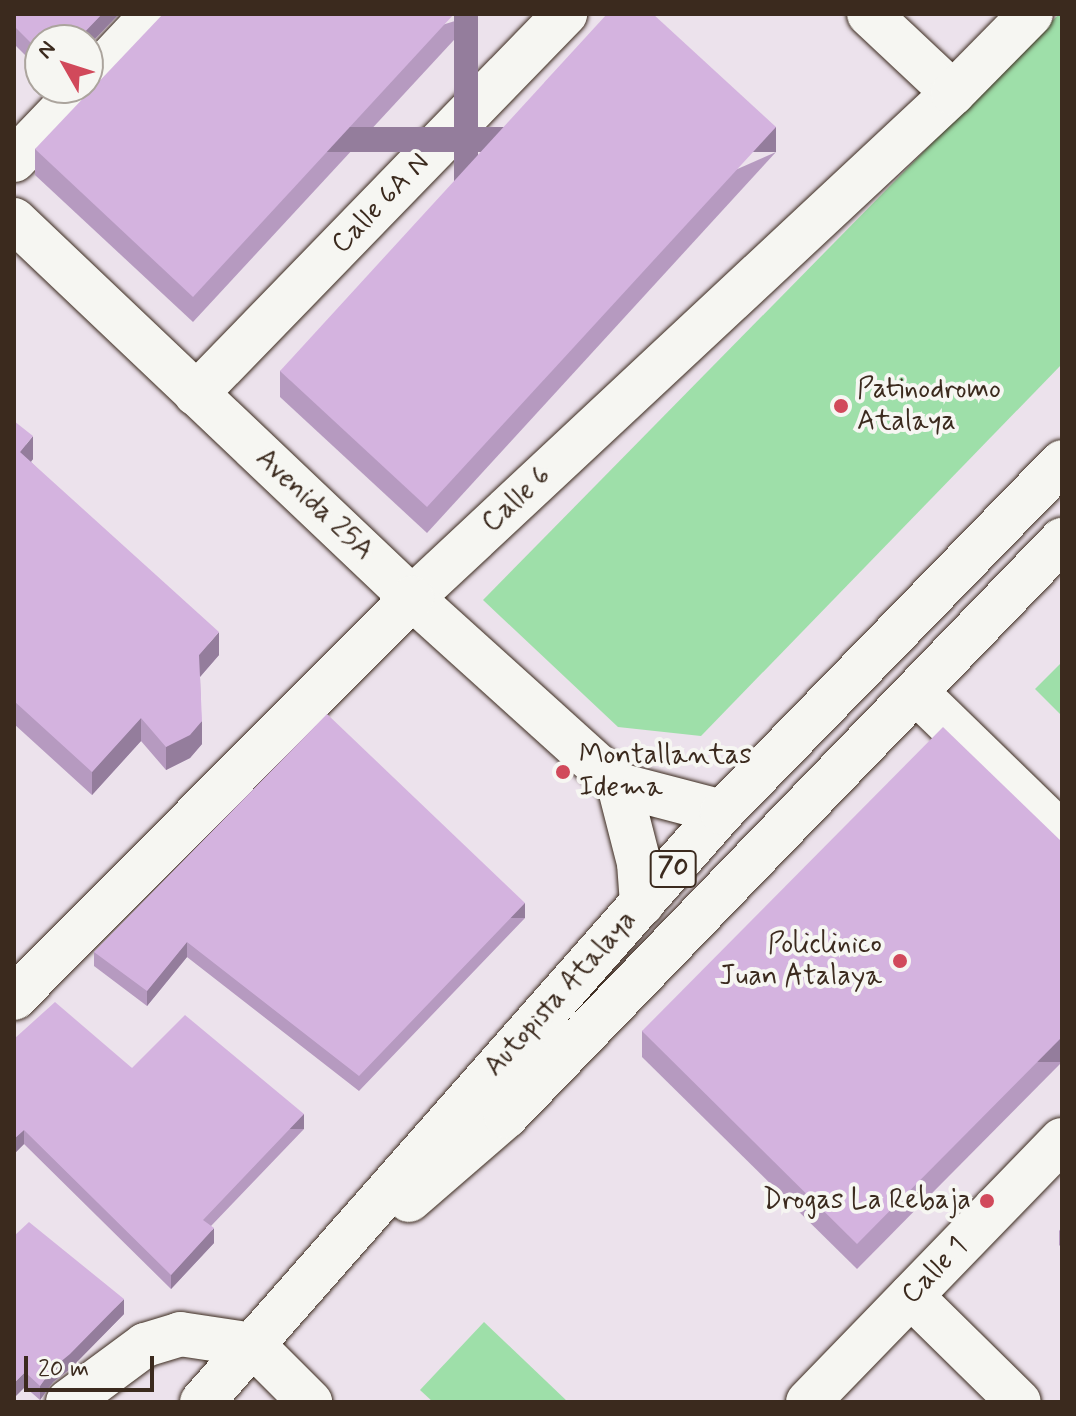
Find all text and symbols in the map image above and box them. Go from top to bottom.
north arrow [24,24,104,104]
text: N [31,36,62,65]
street label: Calle 6A N [325,147,437,261]
place label: Patinodromo Atalaya [857,373,1001,439]
marker: Patinodromo Atalaya [832,397,850,415]
street label: Avenida 25A [248,442,380,568]
street label: Calle 6 [476,460,558,540]
place label: Montallantas Idema [579,739,752,805]
marker: Montallantas Idema [554,763,572,781]
road number: 70 [649,847,697,891]
street label: Autopista Atalaya [478,904,644,1084]
place label: Policlinico Juan Atalaya [717,928,882,994]
marker: Policlinico Juan Atalaya [889,950,911,972]
place label: Drogas La Rebaja [759,1184,971,1218]
marker: Drogas La Rebaja [978,1192,996,1210]
street label: Calle 1 [895,1230,975,1312]
scale bar [28,1340,158,1390]
text: 20 m [38,1354,89,1385]

